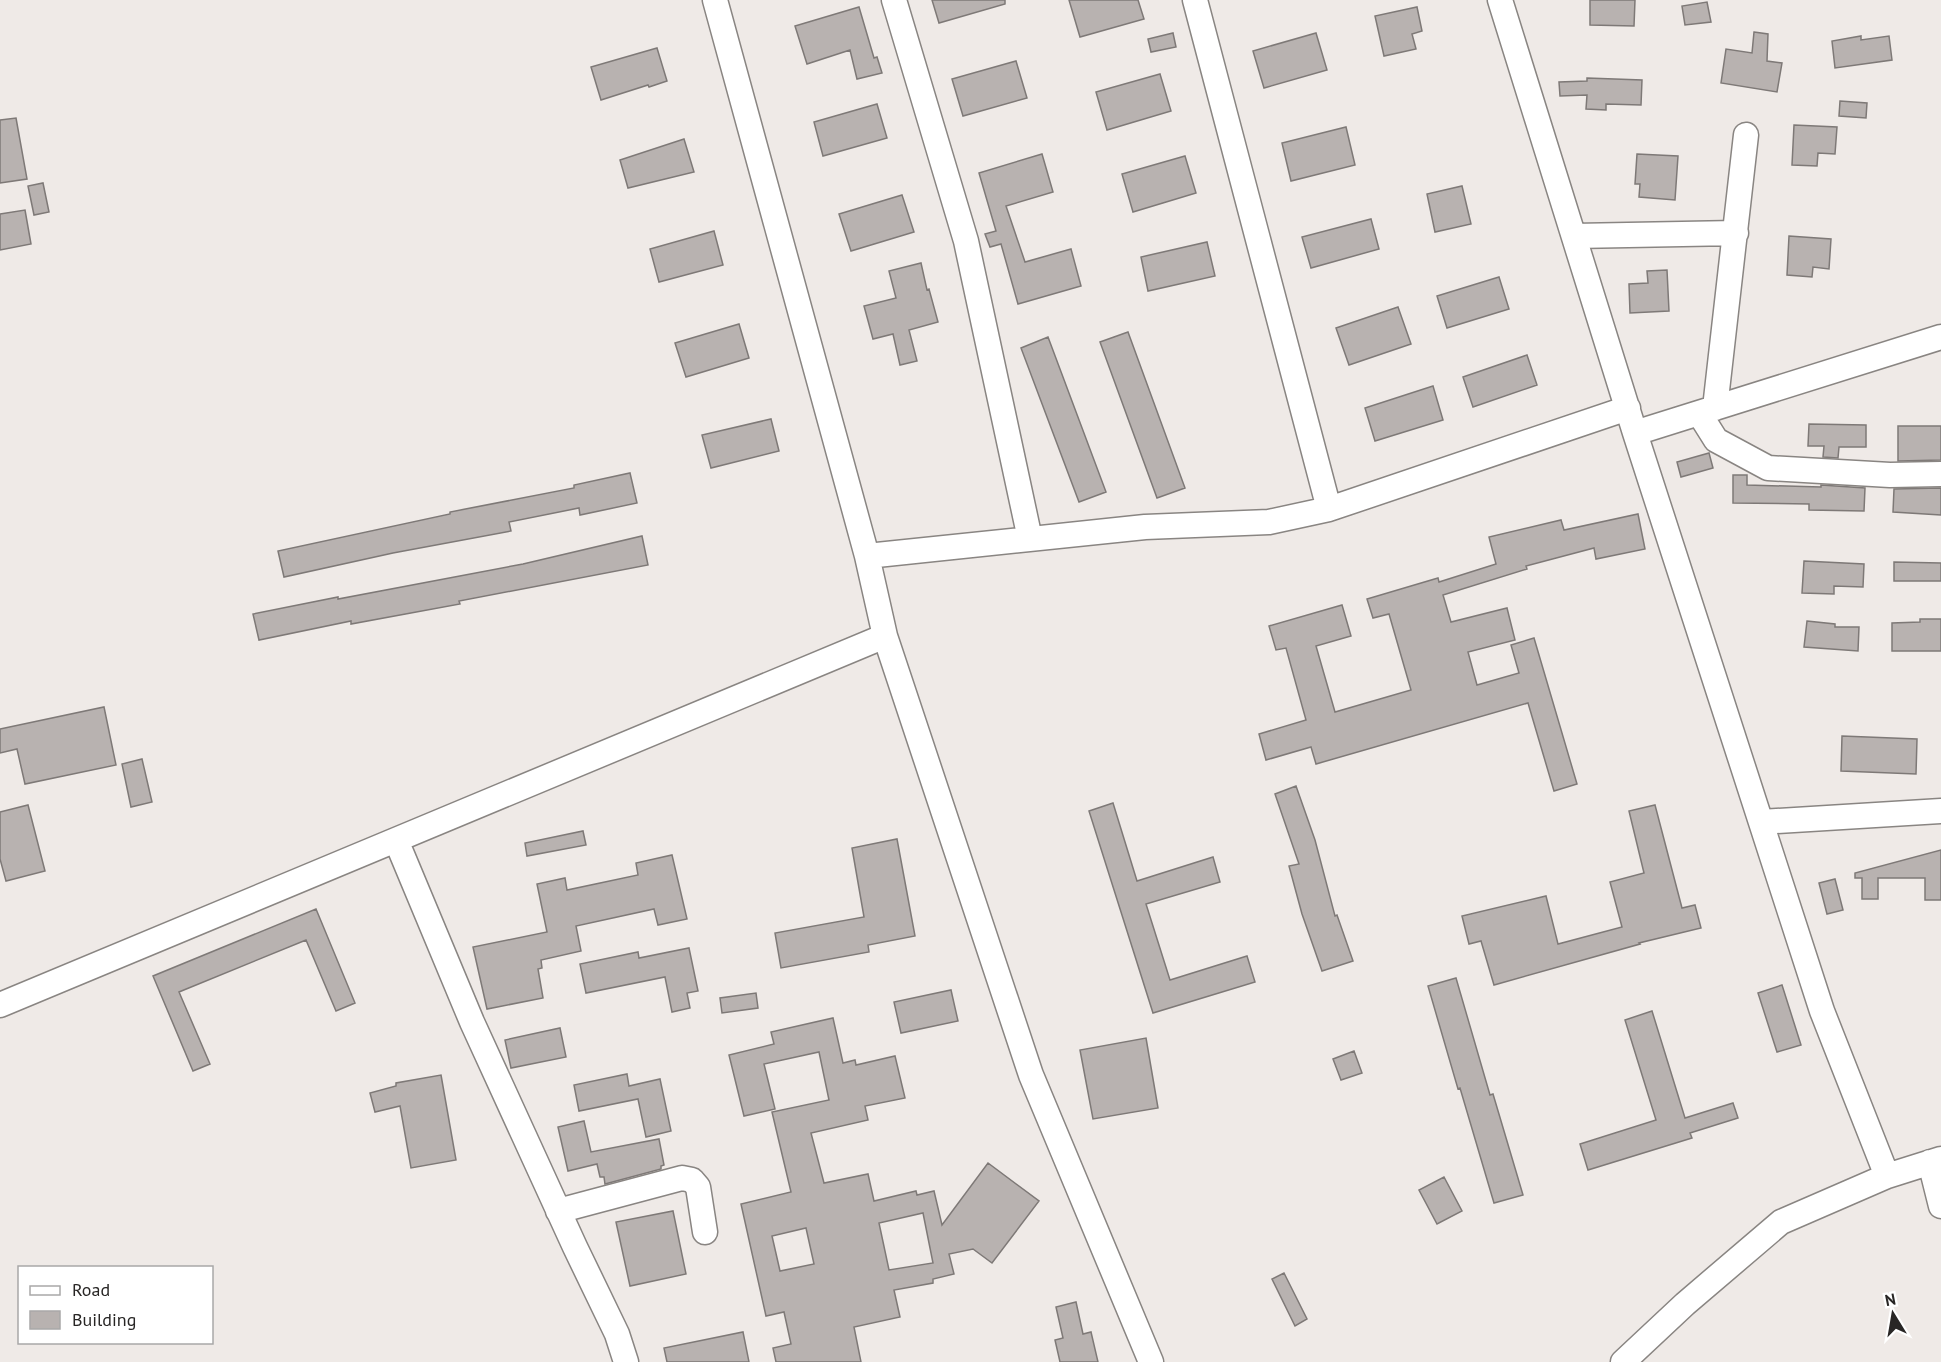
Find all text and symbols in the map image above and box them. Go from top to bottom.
legend [18,1266,213,1344]
text: Road [72,1278,110,1301]
north arrow [1863,1284,1923,1344]
text: N [1883,1288,1897,1310]
text: Building [72,1308,136,1331]

